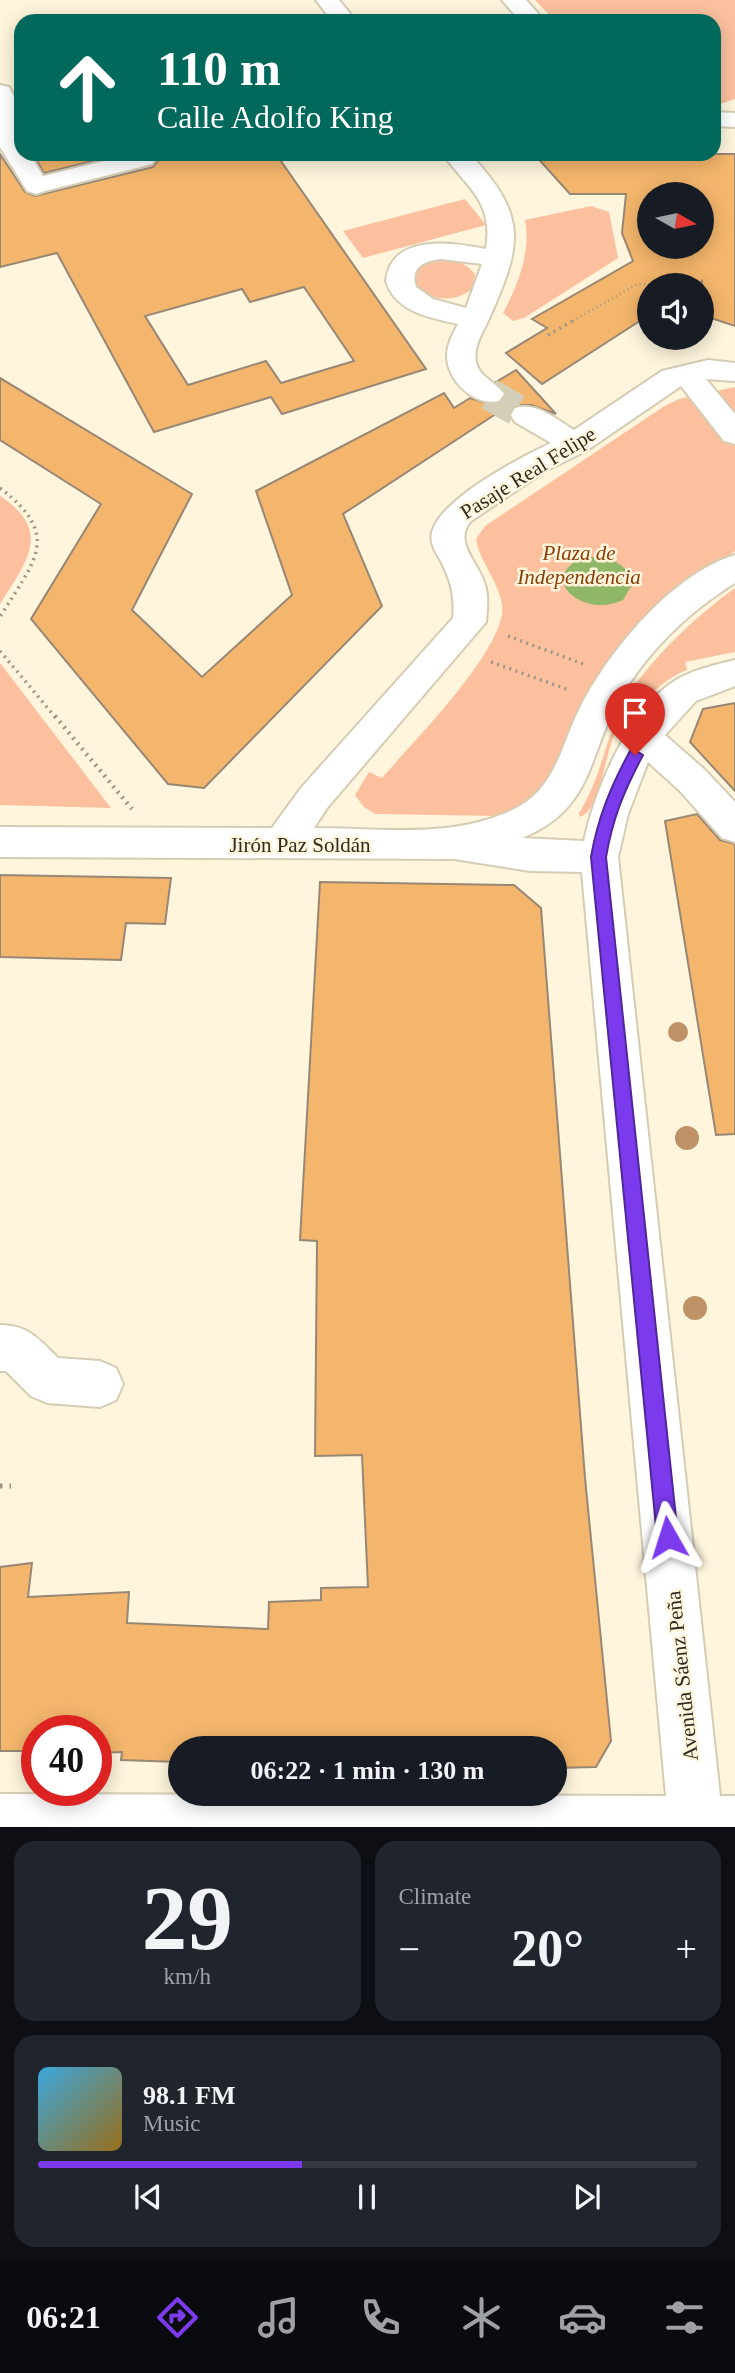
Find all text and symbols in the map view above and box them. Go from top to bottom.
text: 110 m [157,41,281,96]
icon: ahead [42,42,133,133]
text: Calle Adolfo King [157,99,393,135]
north arrow [637,182,714,259]
map controls [637,182,714,350]
button: sound [637,273,714,350]
street label: Pasaje Real Felipe [456,422,600,524]
park label: Plaza de Independencia [516,541,641,589]
pin [605,683,665,755]
icon: arrive [616,694,654,732]
street label: Jirón Paz Soldán [229,833,371,857]
position arrow [631,1500,705,1574]
street label: Avenida Sáenz Peña [661,1589,703,1762]
speed limit sign: 40 [21,1715,112,1806]
text: 06:22 · 1 min · 130 m [251,1756,485,1785]
text: 29 [142,1868,233,1969]
text: Climate [399,1884,471,1909]
text: 20° [511,1920,584,1977]
text: − [399,1928,420,1970]
text: + [676,1928,697,1970]
text: km/h [164,1964,211,1989]
text: 98.1 FM [143,2081,235,2110]
text: Music [143,2111,201,2136]
icon: previous [129,2178,167,2216]
icon: pause [348,2178,386,2216]
icon: next [568,2178,606,2216]
icon: directions [153,2293,202,2342]
icon: music [254,2293,303,2342]
icon: phone [356,2293,405,2342]
icon: climate [457,2293,506,2342]
icon: car [558,2293,607,2342]
icon: filters [660,2293,709,2342]
text: 06:21 [26,2299,101,2335]

